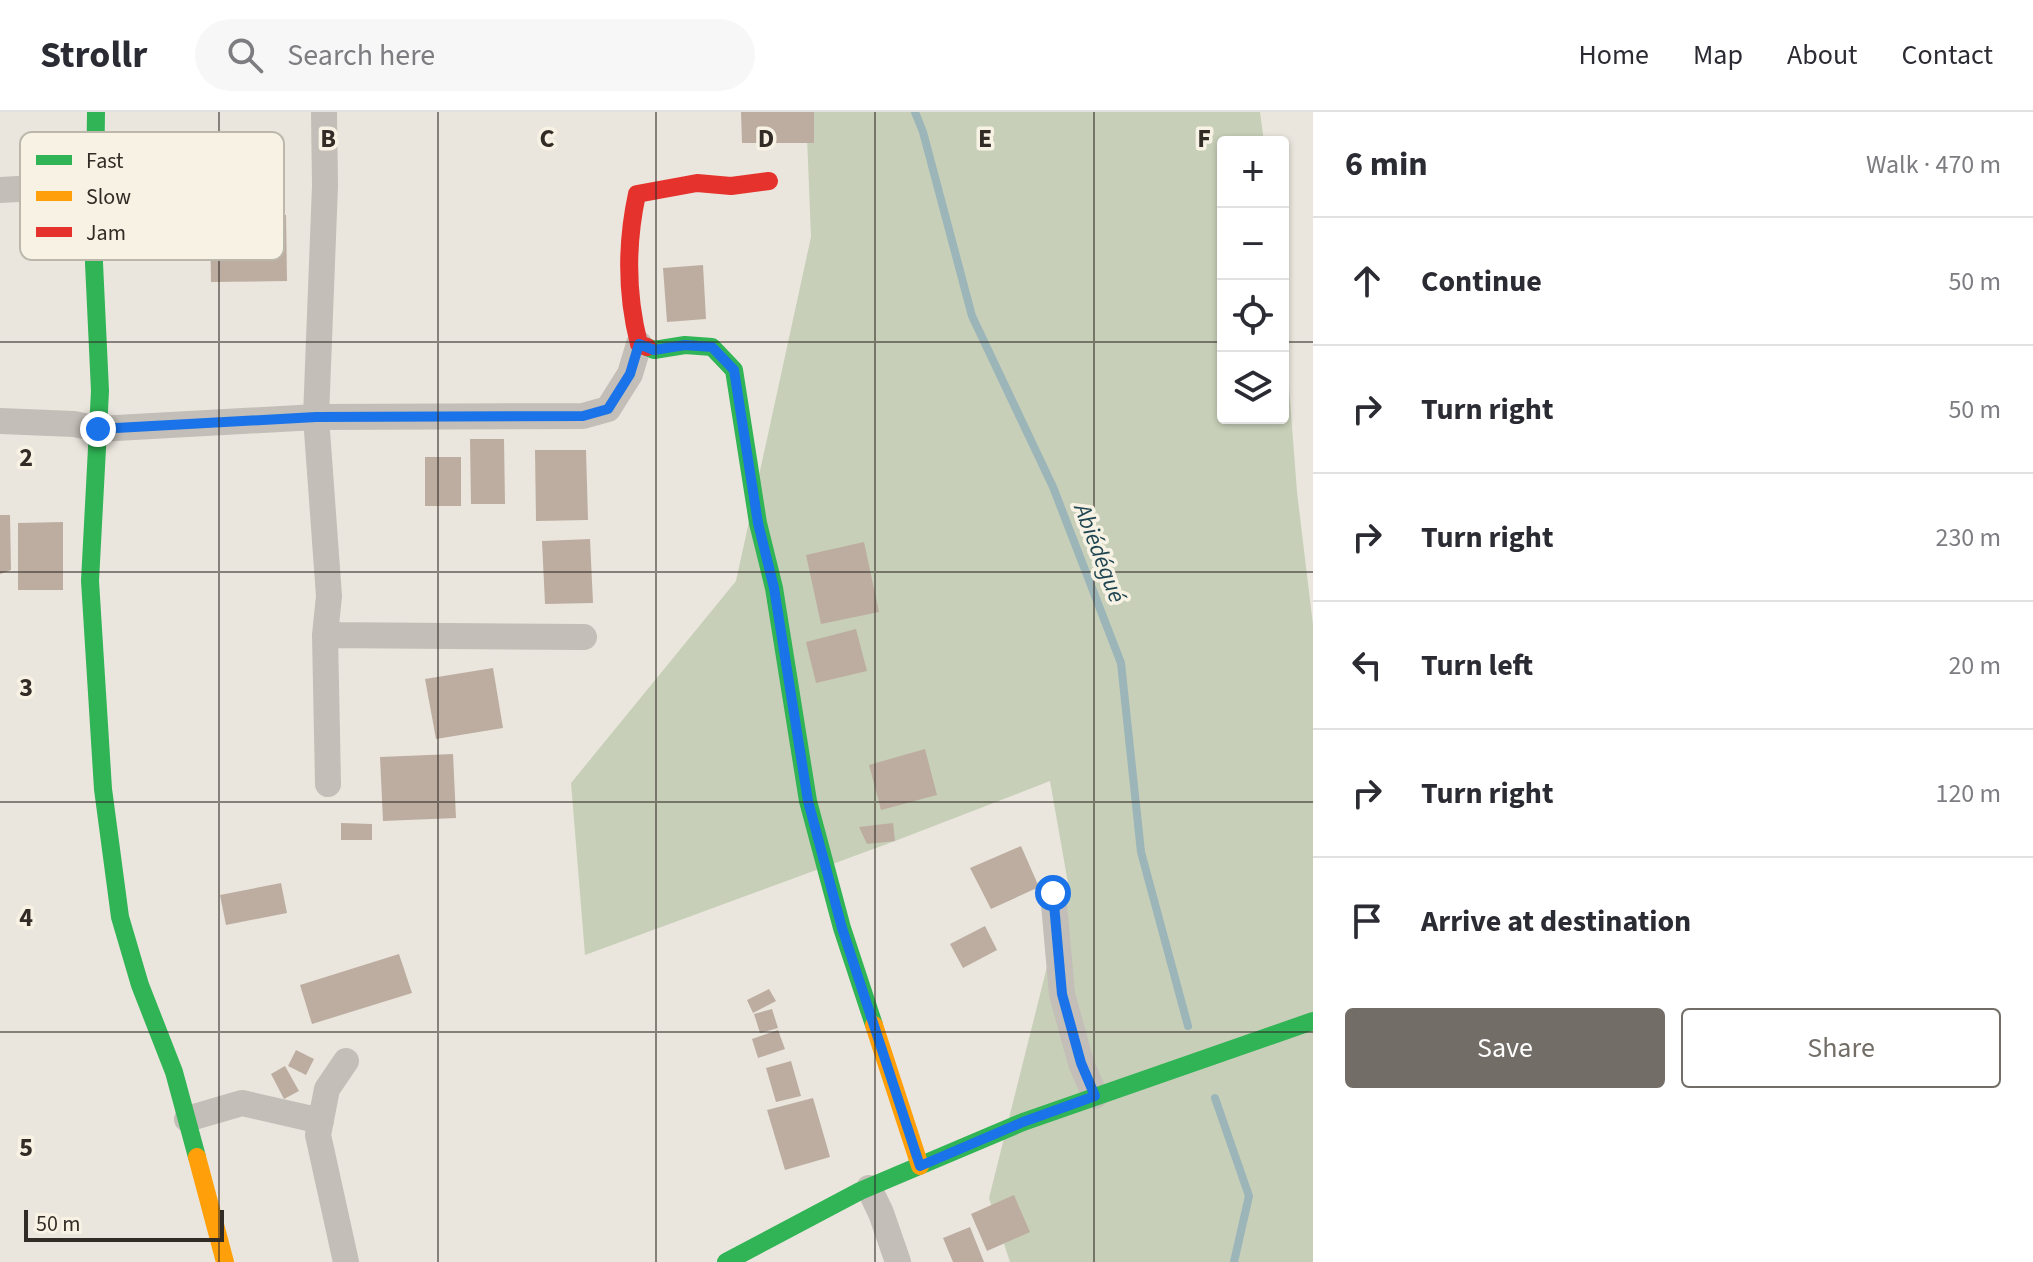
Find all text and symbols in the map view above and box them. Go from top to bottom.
search box [195,19,755,91]
text: Strollr [40,28,147,82]
icon: search [223,33,267,77]
text: Search here [287,34,435,77]
text: Home [1578,35,1649,75]
text: Map [1693,35,1743,75]
text: About [1787,35,1858,75]
text: Contact [1902,35,1993,75]
text: B [320,120,336,157]
text: C [539,120,555,157]
text: D [758,120,774,157]
text: E [978,120,992,157]
text: F [1197,120,1211,157]
legend [20,132,284,260]
map controls [1217,136,1289,424]
button: + [1217,136,1289,208]
text: 6 min [1345,140,1428,189]
text: Fast [86,145,124,177]
text: Walk · 470 m [1866,146,2001,183]
text: Slow [86,181,131,213]
button: − [1217,208,1289,280]
text: Jam [86,217,126,249]
icon: ahead [1345,259,1389,303]
text: Continue [1421,260,1542,303]
text: 50 m [1948,263,2001,300]
button: locate [1217,280,1289,352]
button: layers [1217,352,1289,424]
icon: right [1345,387,1389,431]
text: Turn right [1421,388,1553,431]
text: 50 m [1948,391,2001,428]
route end [80,411,116,447]
text: 2 [19,439,33,476]
water label: Abiédégué [1064,497,1135,608]
icon: right [1345,515,1389,559]
text: Turn right [1421,516,1553,559]
text: 230 m [1935,519,2001,556]
icon: left [1345,643,1389,687]
text: Turn left [1421,644,1533,687]
text: 20 m [1948,647,2001,684]
text: 3 [19,669,33,706]
icon: right [1345,771,1389,815]
text: Turn right [1421,772,1553,815]
text: 120 m [1935,775,2001,812]
route start [1035,875,1071,911]
text: 4 [19,899,33,936]
icon: arrive [1345,899,1389,943]
text: Arrive at destination [1421,900,1691,943]
button: Save [1345,1008,1665,1088]
button: Share [1681,1008,2001,1088]
text: 5 [19,1129,33,1166]
scale bar [24,1206,224,1242]
text: 50 m [36,1208,81,1240]

